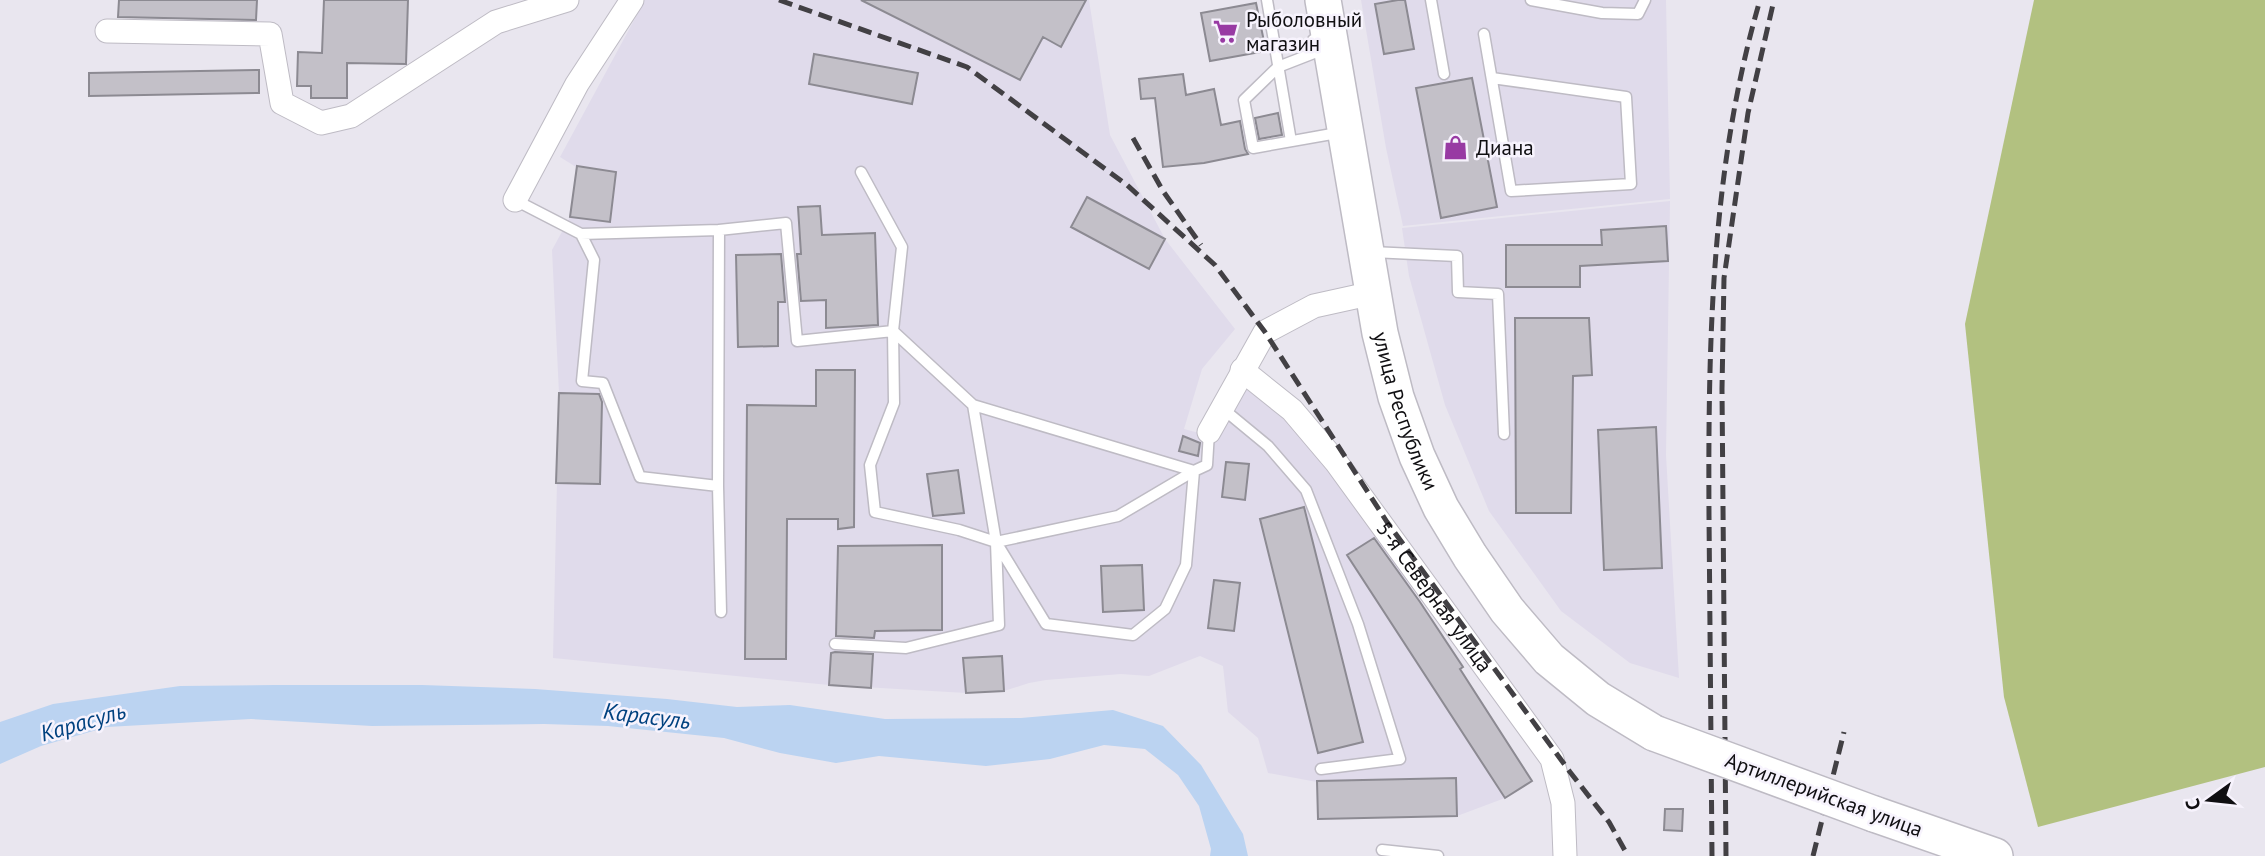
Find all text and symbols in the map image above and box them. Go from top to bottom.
place label: Рыболовный магазин [1246,6,1362,57]
supermarket icon: Рыболовный магазин [1212,18,1240,46]
shop icon: Диана [1442,134,1470,162]
place label: Диана [1476,134,1534,161]
street label: улица Республики [1367,329,1445,495]
street label: 5-я Северная улица [1371,516,1498,677]
water label: Карасуль [37,696,129,748]
water label: Карасуль [602,696,692,735]
street label: Артиллерийская улица [1722,746,1927,843]
north arrow [2174,765,2244,835]
text: С [2180,796,2206,813]

